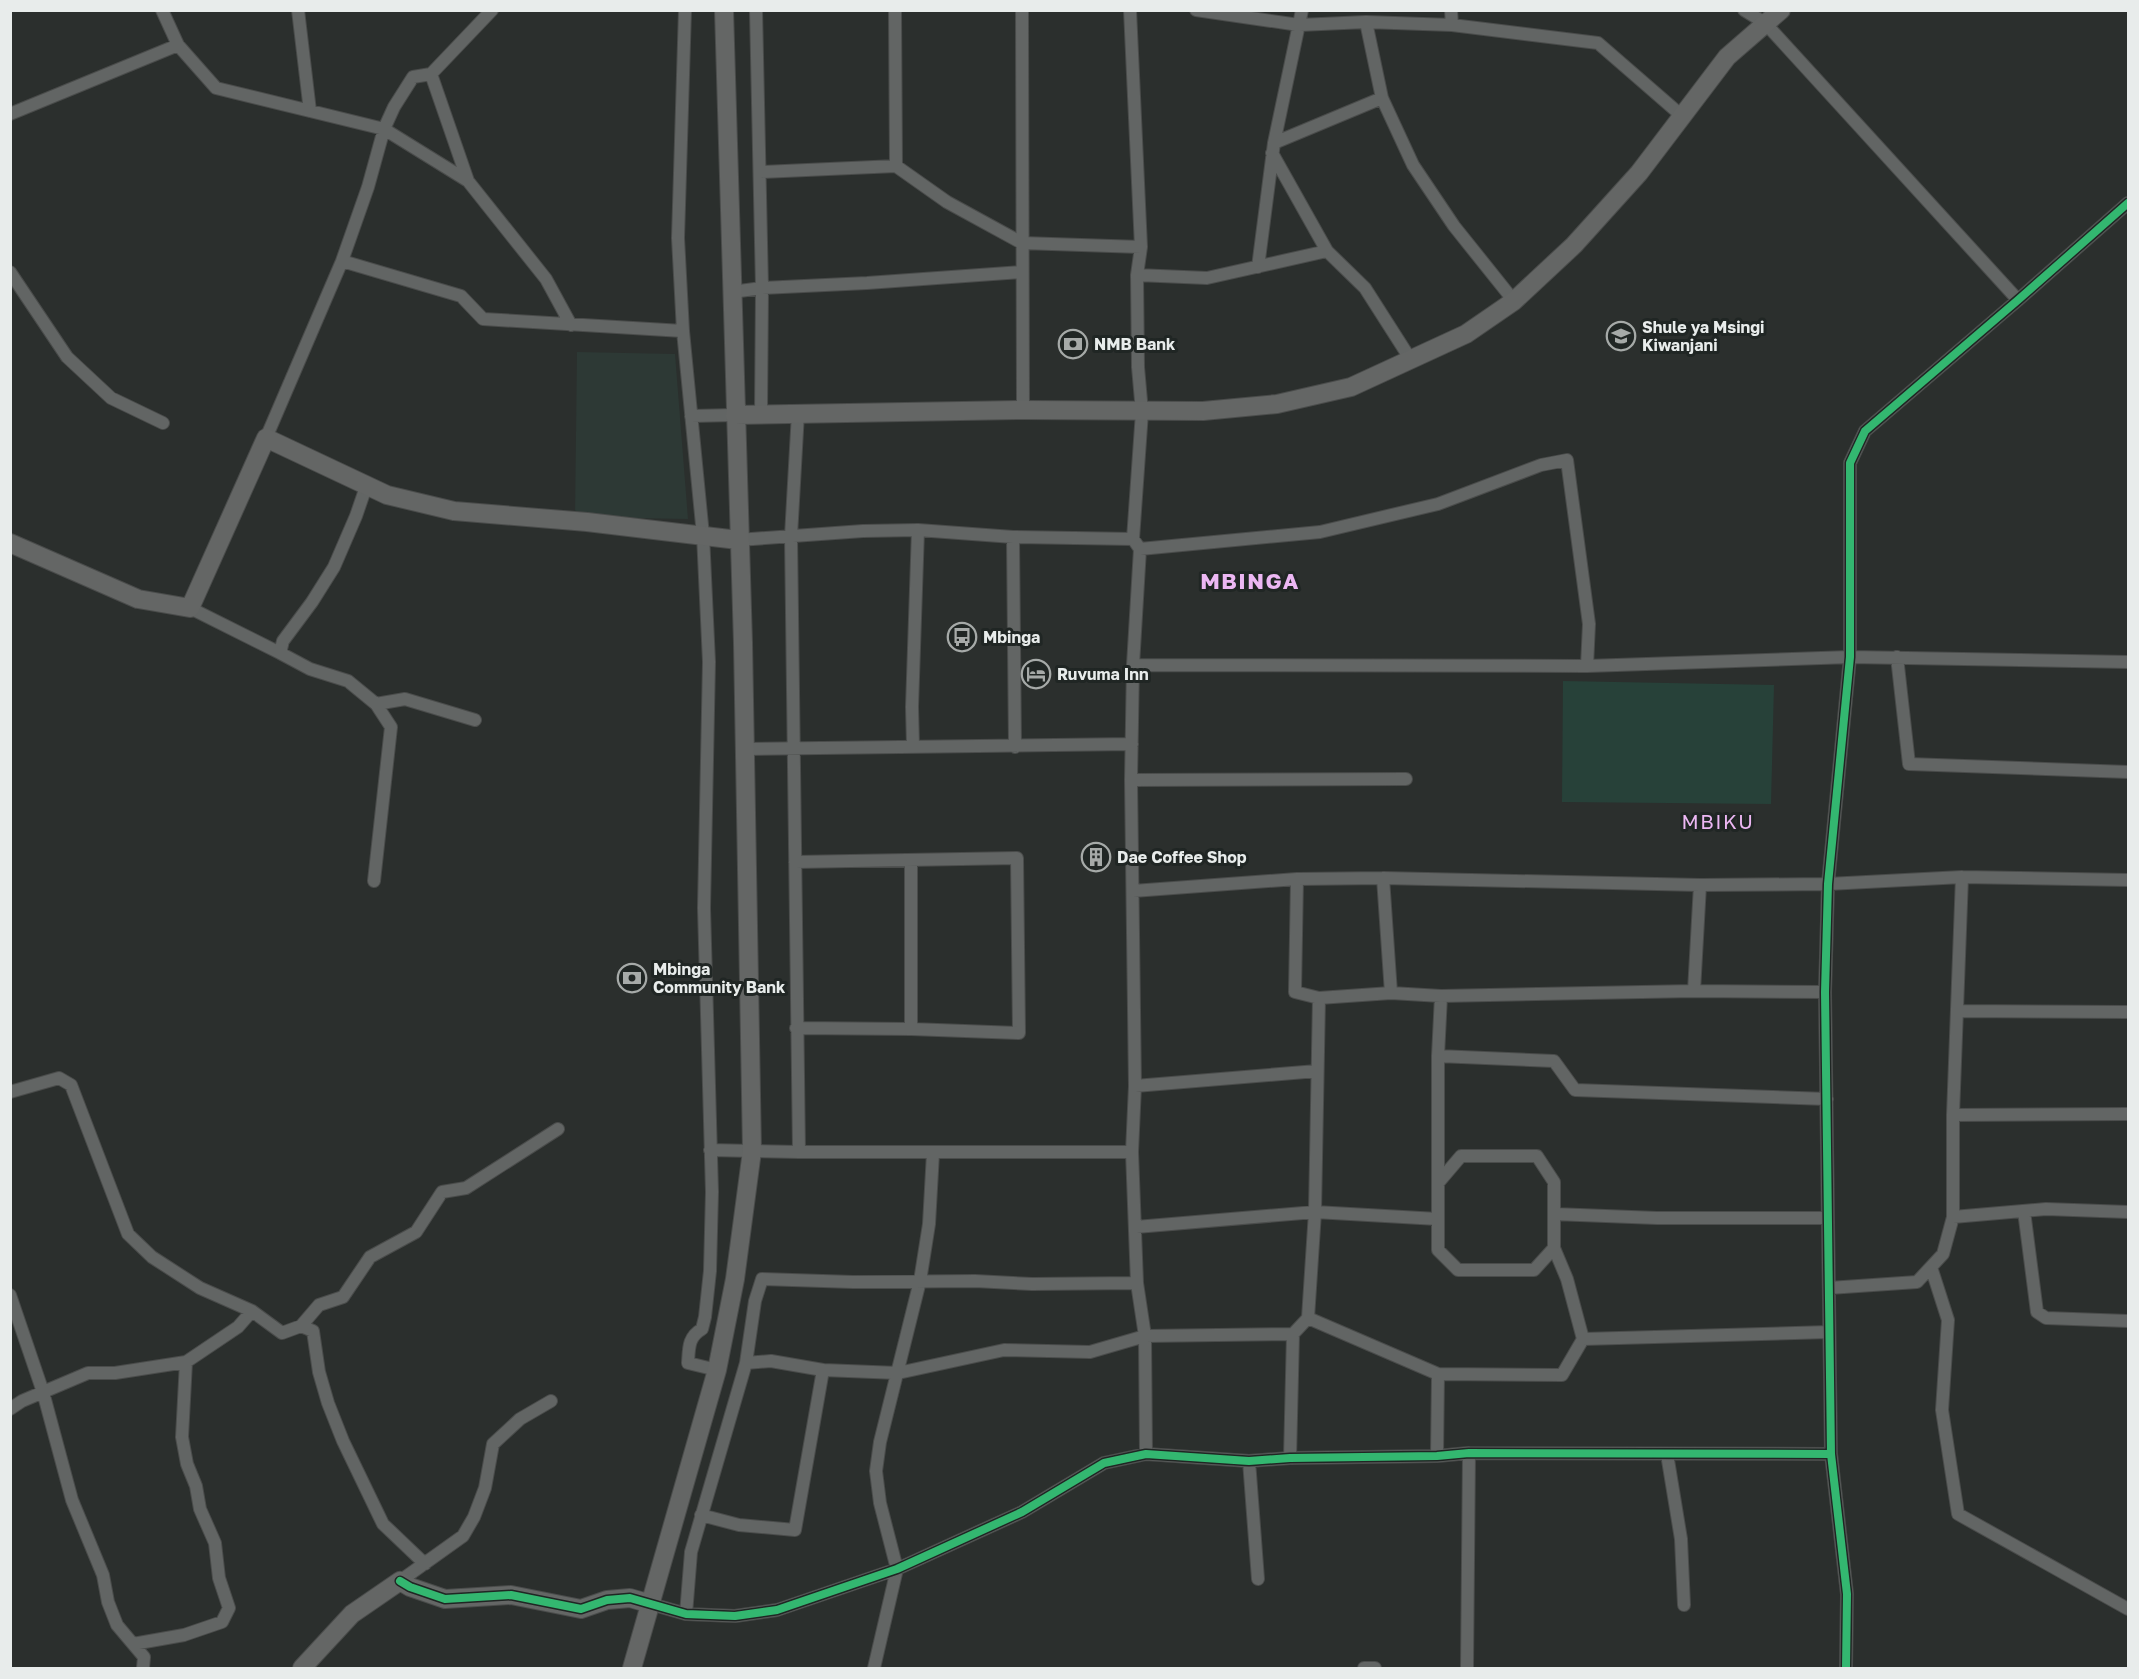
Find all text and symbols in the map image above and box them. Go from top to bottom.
place label: Shule ya Msingi Kiwanjani [1642,317,1764,355]
school or university icon: Shule ya Msingi Kiwanjani [1605,320,1637,352]
bank icon: NMB Bank [1057,328,1089,360]
place label: NMB Bank [1094,334,1176,354]
district label: MBINGA [1200,567,1300,594]
bus stop icon: Mbinga [946,621,978,653]
place label: Mbinga [983,627,1040,647]
hotel icon: Ruvuma Inn [1020,658,1052,690]
place label: Ruvuma Inn [1057,664,1149,684]
district label: MBIKU [1682,809,1754,833]
building icon: Dae Coffee Shop [1080,841,1112,873]
place label: Dae Coffee Shop [1117,847,1247,867]
place label: Mbinga Community Bank [653,959,786,997]
bank icon: Mbinga Community Bank [616,962,648,994]

